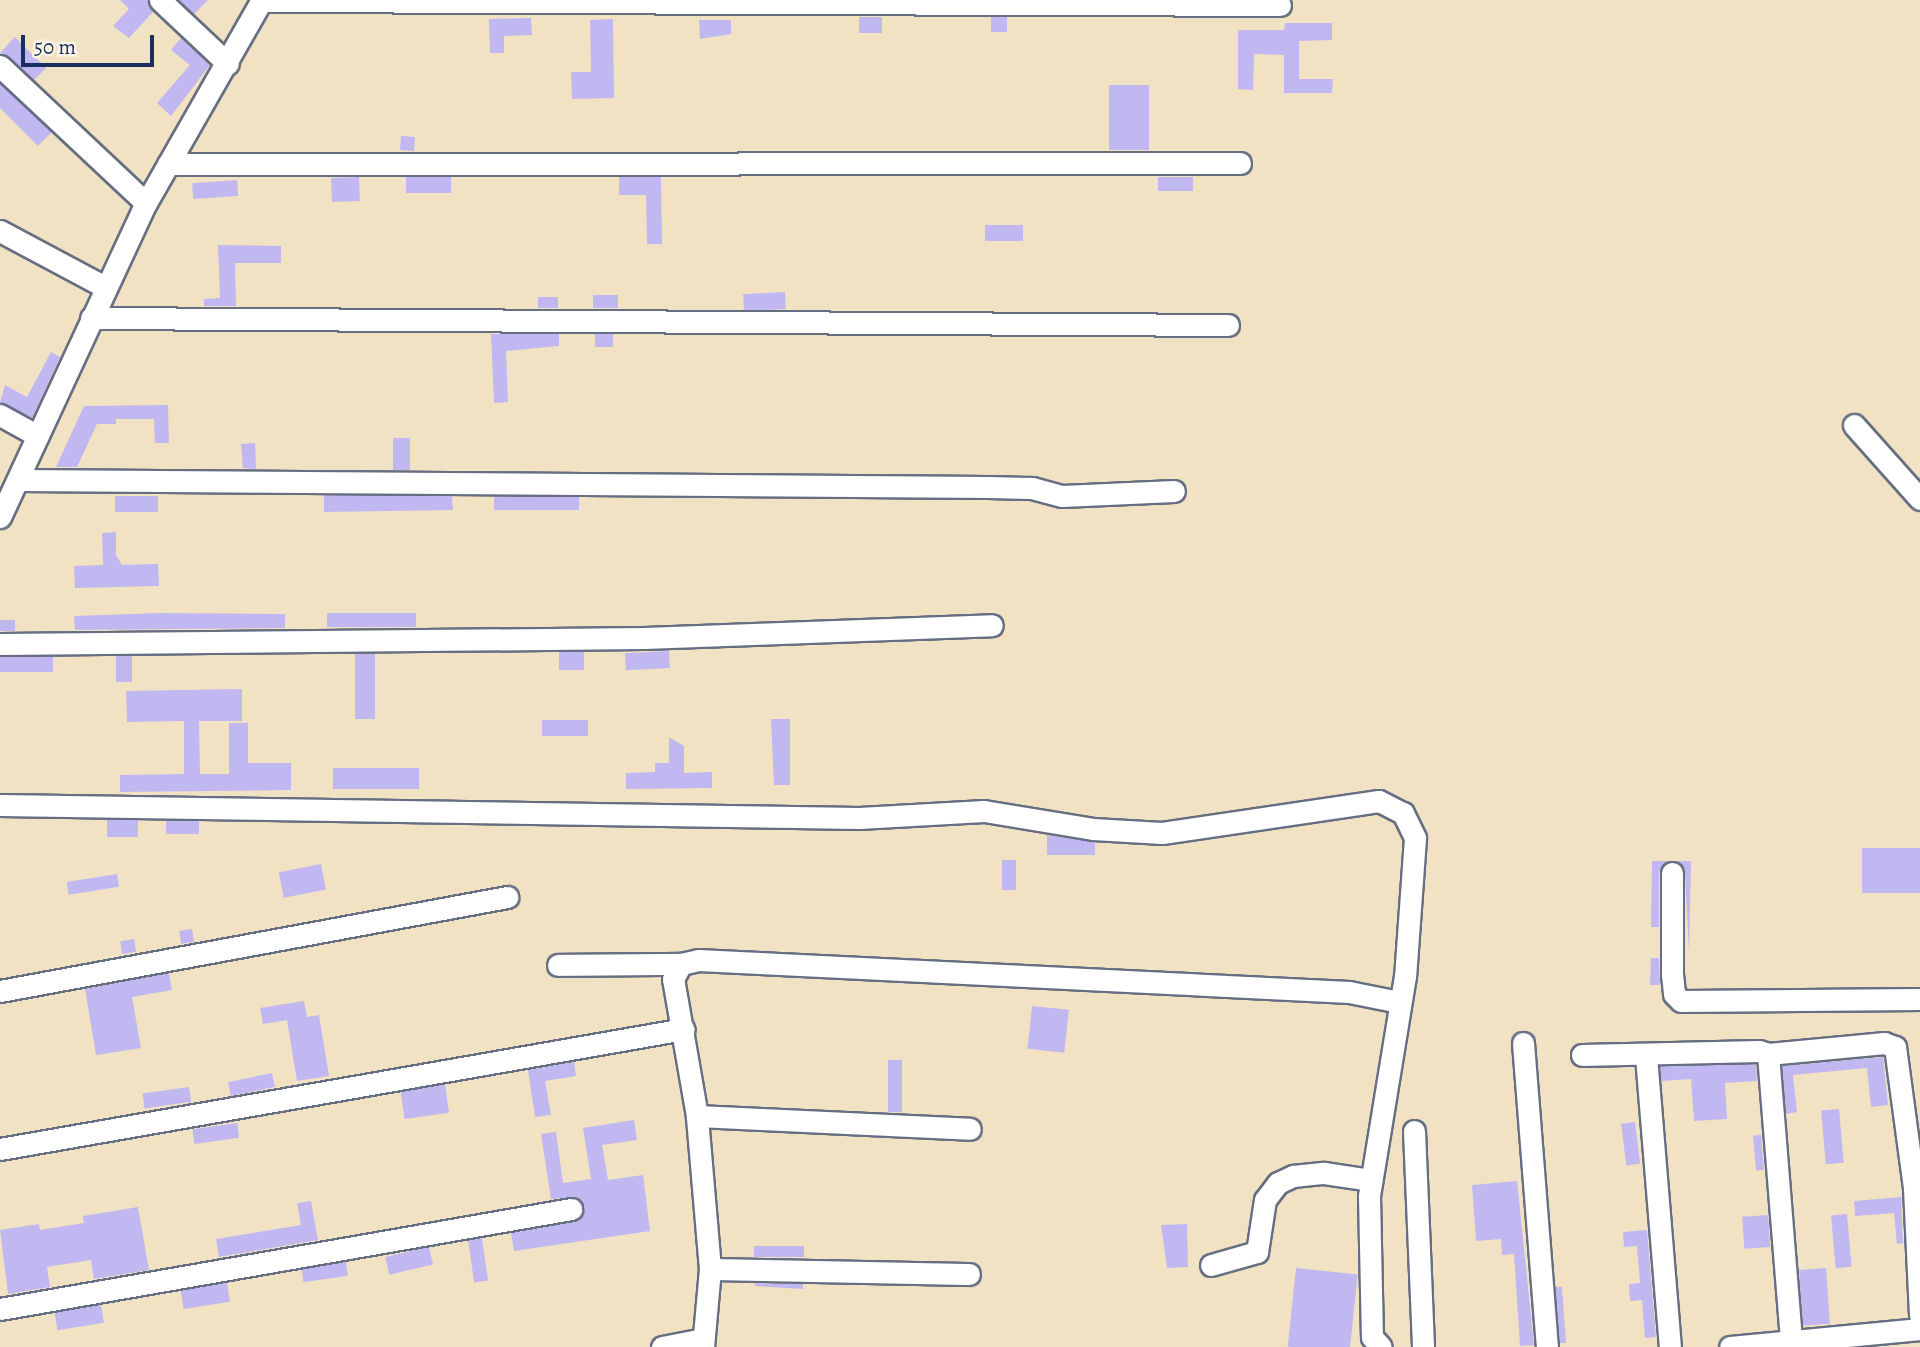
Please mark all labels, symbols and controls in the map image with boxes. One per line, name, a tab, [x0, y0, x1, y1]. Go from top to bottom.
scale bar	[24, 21, 158, 65]
text: 50 m	[34, 33, 76, 61]

